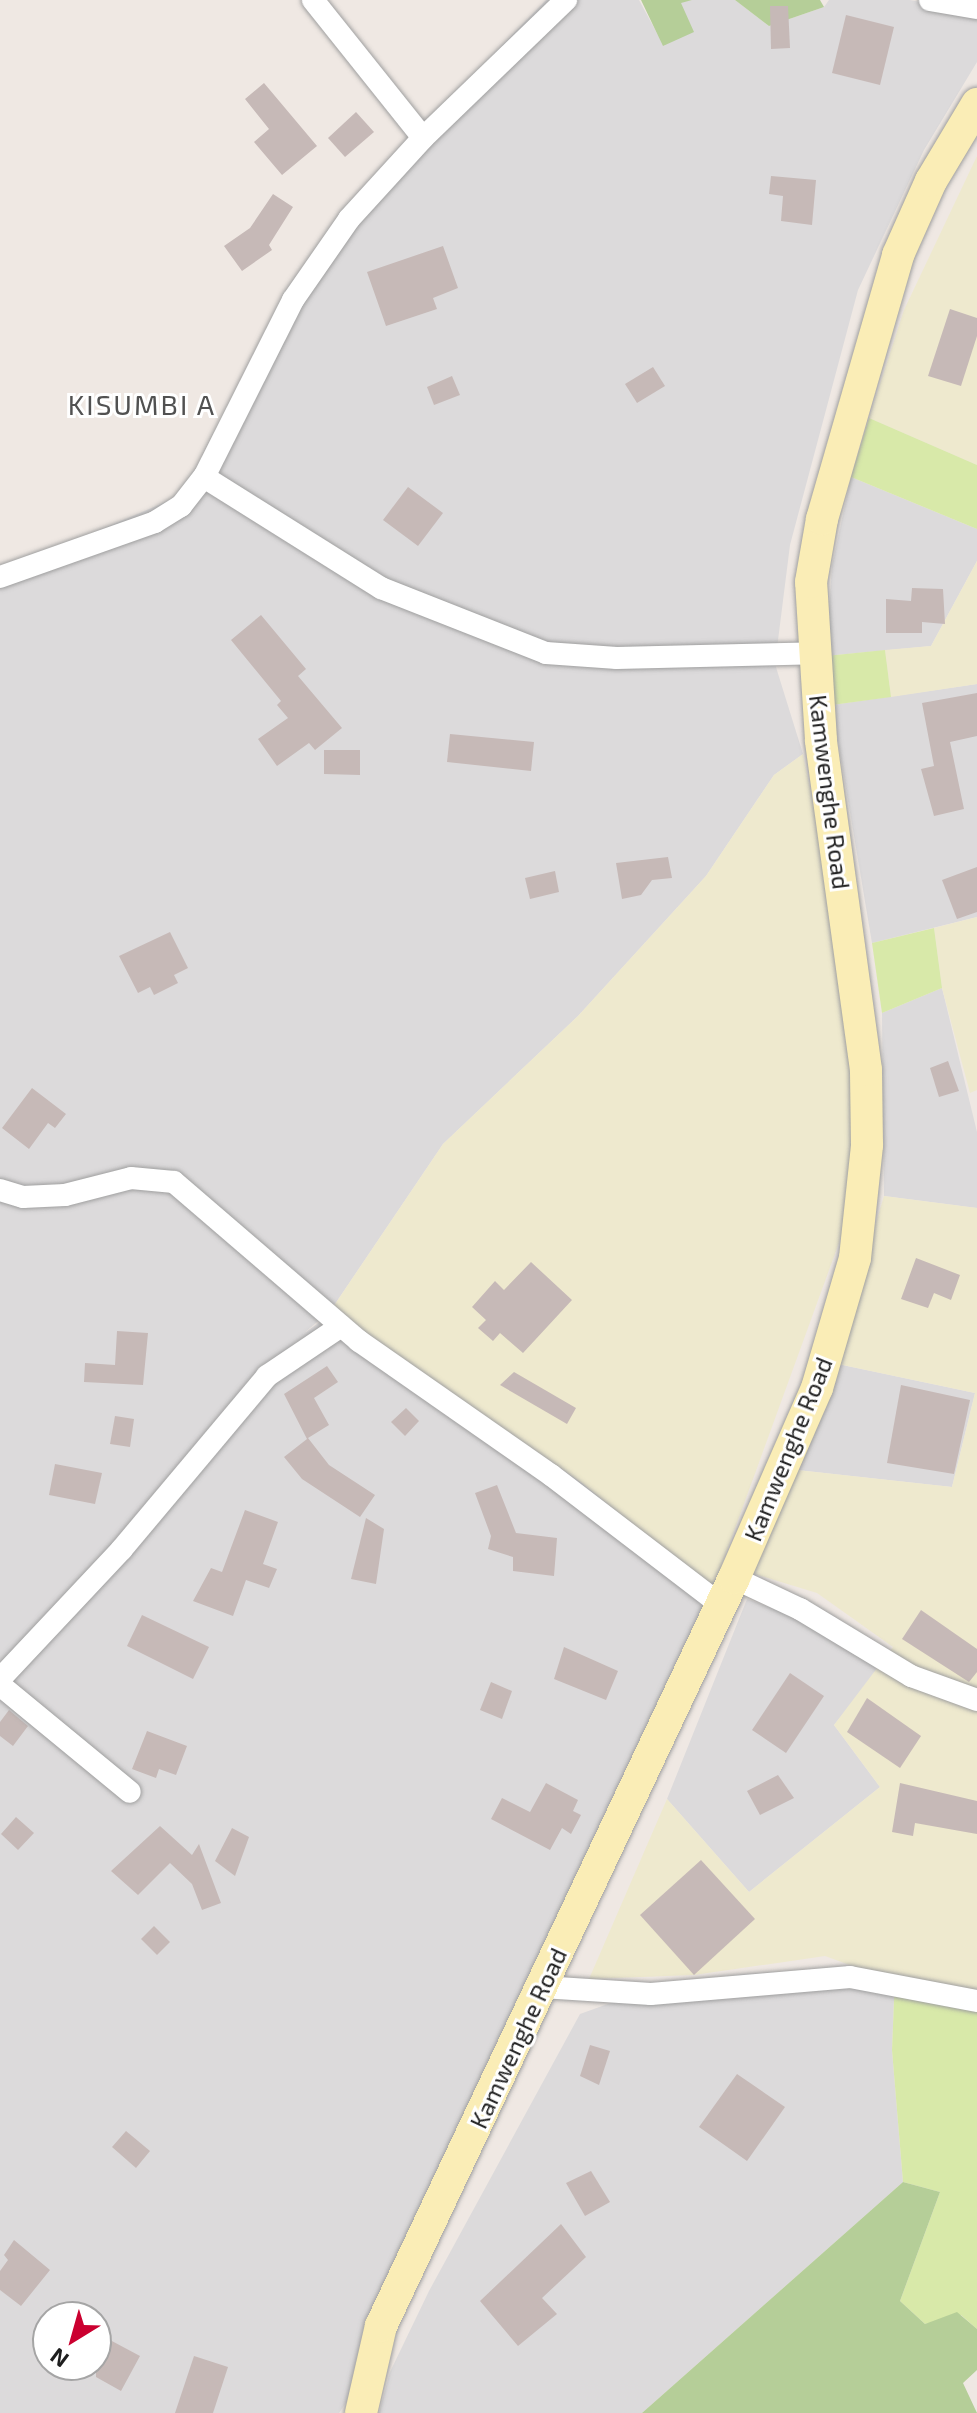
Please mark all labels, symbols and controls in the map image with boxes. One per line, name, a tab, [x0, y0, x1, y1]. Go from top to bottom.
district label: KISUMBI A	[67, 387, 217, 421]
street label: Kamwenghe Road	[804, 693, 856, 891]
street label: Kamwenghe Road	[738, 1353, 838, 1545]
street label: Kamwenghe Road	[464, 1943, 572, 2133]
north arrow	[32, 2301, 112, 2381]
text: N	[45, 2343, 73, 2374]

